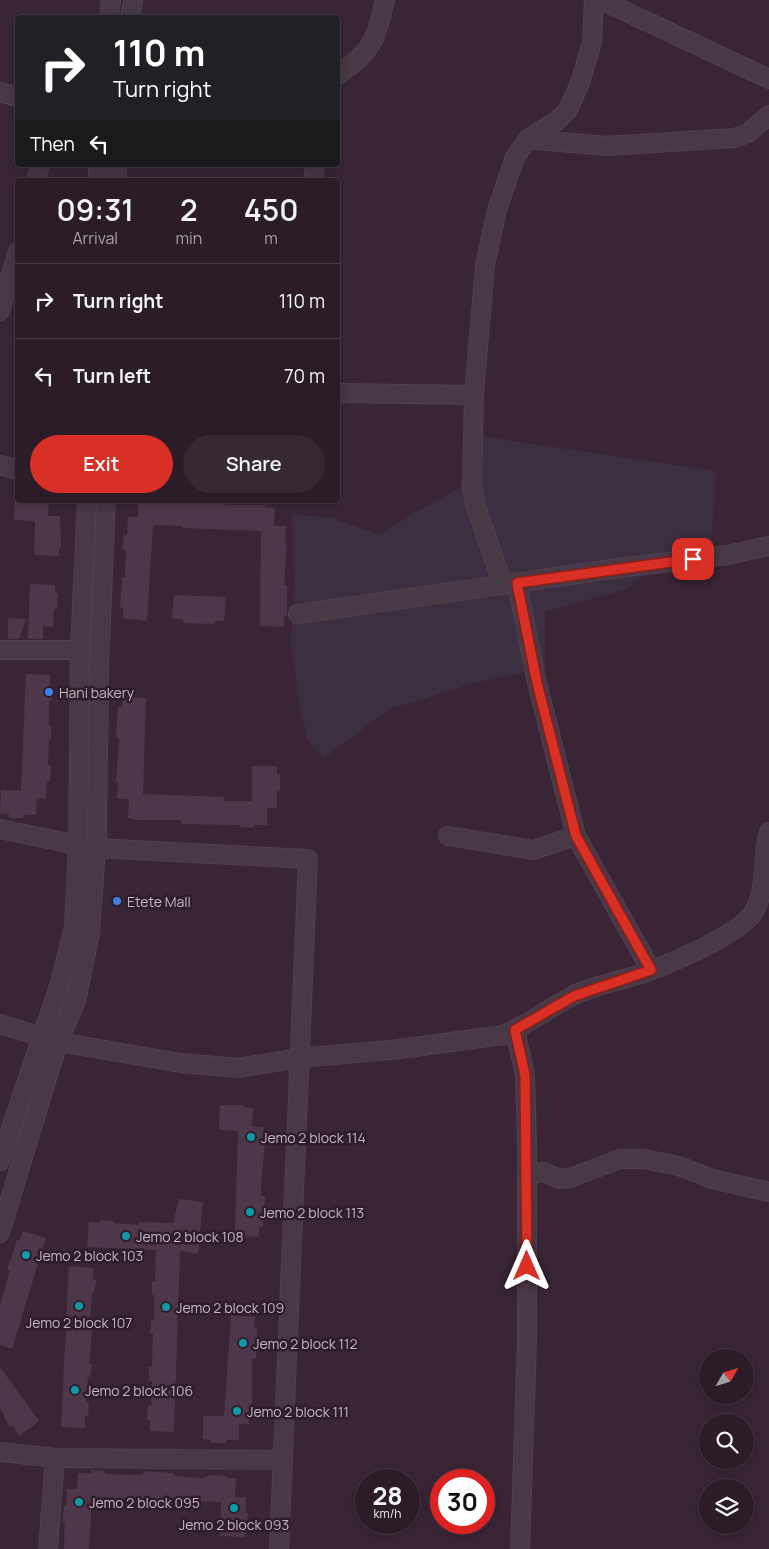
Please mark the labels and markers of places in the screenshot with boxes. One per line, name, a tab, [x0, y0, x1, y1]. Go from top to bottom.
pin	[672, 538, 714, 580]
place label: Hani bakery	[59, 683, 135, 702]
marker: Hani bakery	[43, 686, 55, 698]
place label: Etete Mall	[127, 892, 191, 911]
marker: Etete Mall	[111, 895, 123, 907]
place label: Jemo 2 block 114	[261, 1128, 366, 1147]
marker: Jemo 2 block 114	[245, 1131, 257, 1143]
place label: Jemo 2 block 113	[260, 1203, 364, 1222]
marker: Jemo 2 block 113	[244, 1206, 256, 1218]
place label: Jemo 2 block 108	[136, 1227, 244, 1246]
marker: Jemo 2 block 108	[120, 1230, 132, 1242]
place label: Jemo 2 block 103	[36, 1246, 143, 1265]
marker: Jemo 2 block 103	[20, 1249, 32, 1261]
place label: Jemo 2 block 109	[176, 1298, 284, 1317]
marker: Jemo 2 block 107	[73, 1300, 85, 1312]
marker: Jemo 2 block 109	[160, 1301, 172, 1313]
place label: Jemo 2 block 107	[26, 1313, 132, 1332]
place label: Jemo 2 block 112	[253, 1334, 357, 1353]
marker: Jemo 2 block 112	[237, 1337, 249, 1349]
place label: Jemo 2 block 106	[85, 1381, 193, 1400]
marker: Jemo 2 block 106	[69, 1384, 81, 1396]
place label: Jemo 2 block 111	[247, 1402, 349, 1421]
marker: Jemo 2 block 111	[231, 1405, 243, 1417]
place label: Jemo 2 block 095	[89, 1493, 200, 1512]
marker: Jemo 2 block 095	[73, 1496, 85, 1508]
marker: Jemo 2 block 093	[228, 1502, 240, 1514]
place label: Jemo 2 block 093	[179, 1515, 289, 1534]

